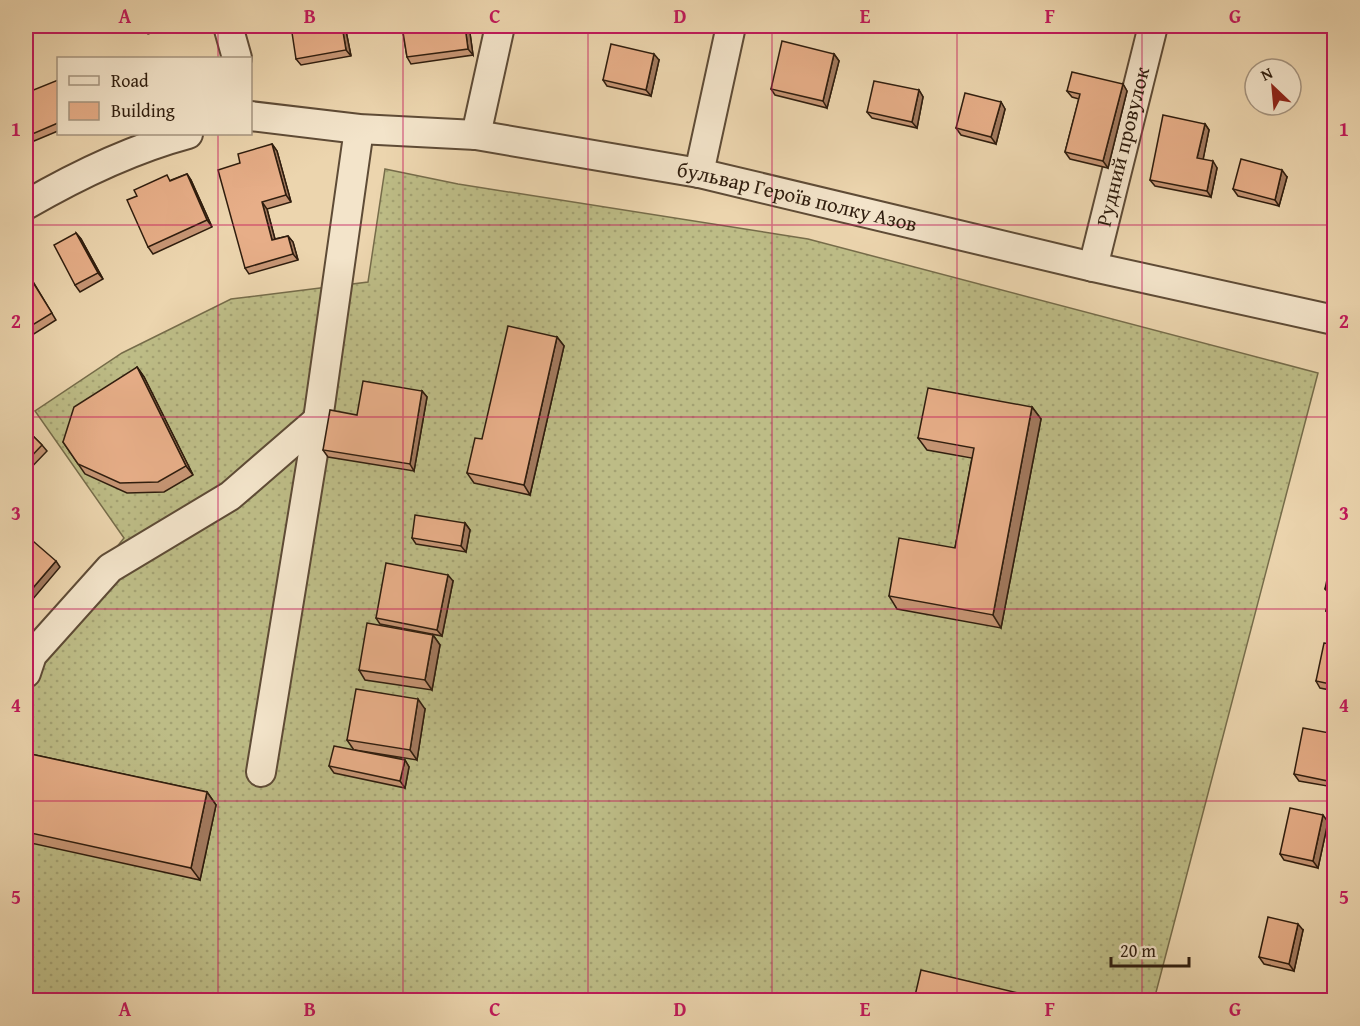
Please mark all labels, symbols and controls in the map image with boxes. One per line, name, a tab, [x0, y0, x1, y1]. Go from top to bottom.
text: A	[119, 1, 132, 30]
text: B	[304, 1, 316, 30]
text: C	[489, 1, 501, 30]
text: D	[673, 1, 687, 30]
text: E	[860, 1, 871, 30]
text: F	[1045, 1, 1055, 30]
text: G	[1229, 1, 1241, 30]
legend	[57, 57, 252, 135]
north arrow	[1243, 57, 1303, 117]
text: N	[1256, 60, 1277, 87]
street label: Рудний провулок	[1088, 64, 1157, 230]
text: Road	[111, 67, 149, 94]
text: Building	[111, 97, 175, 124]
text: 1	[11, 114, 21, 143]
text: 1	[1339, 114, 1349, 143]
street label: бульвар Героїв полку Азов	[675, 154, 920, 240]
text: 2	[11, 306, 21, 335]
text: 2	[1339, 306, 1349, 335]
text: 3	[11, 498, 21, 527]
text: 3	[1339, 498, 1349, 527]
text: 4	[11, 690, 21, 719]
text: 4	[1339, 690, 1349, 719]
text: 5	[11, 882, 21, 911]
text: 5	[1339, 882, 1349, 911]
scale bar	[1111, 930, 1189, 968]
text: 20 m	[1120, 937, 1156, 964]
text: A	[119, 994, 132, 1023]
text: B	[304, 994, 316, 1023]
text: C	[489, 994, 501, 1023]
text: D	[673, 994, 687, 1023]
text: E	[860, 994, 871, 1023]
text: F	[1045, 994, 1055, 1023]
text: G	[1229, 994, 1241, 1023]

